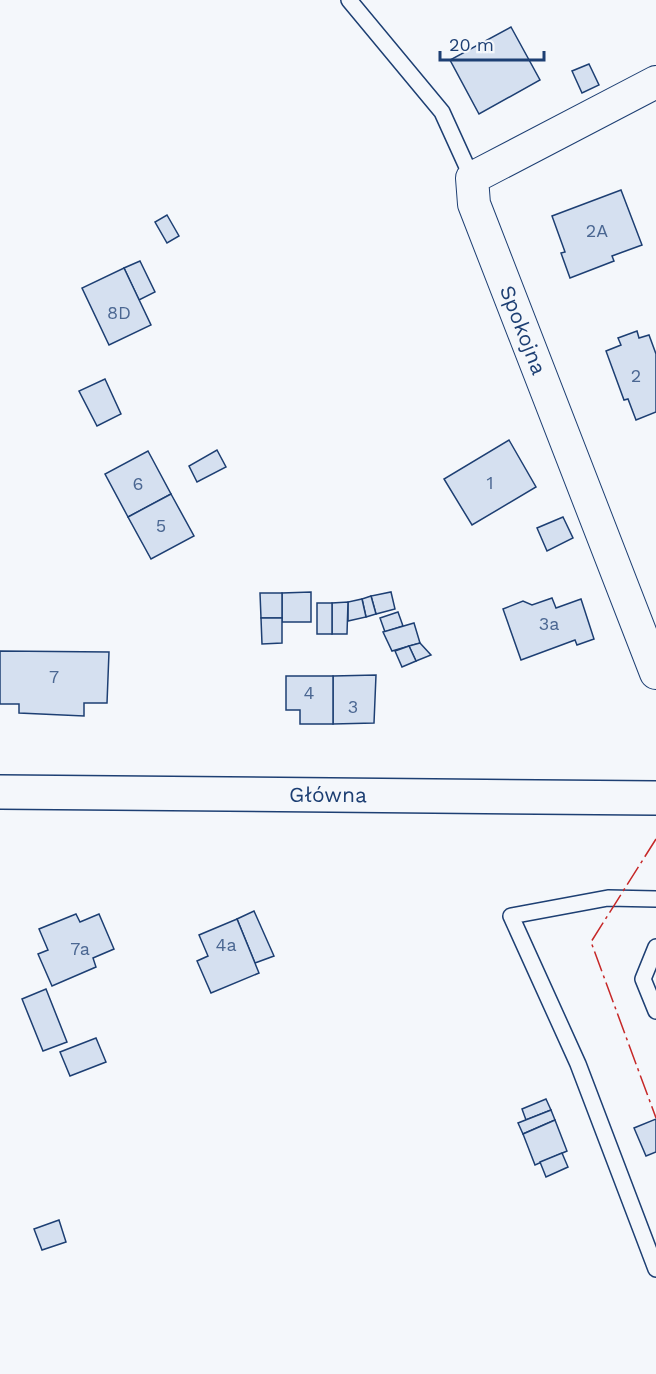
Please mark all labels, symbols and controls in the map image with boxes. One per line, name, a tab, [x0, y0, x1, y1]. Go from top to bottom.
scale bar	[440, 24, 544, 62]
text: 20 m	[449, 34, 494, 55]
house number: 2A	[586, 220, 608, 241]
street label: Spokojna	[495, 282, 552, 378]
house number: 8D	[107, 302, 131, 323]
house number: 2	[631, 365, 641, 386]
house number: 1	[486, 472, 494, 493]
house number: 6	[133, 473, 143, 494]
house number: 5	[156, 515, 166, 536]
house number: 3a	[539, 613, 559, 634]
house number: 7	[49, 666, 59, 687]
house number: 4	[304, 682, 315, 703]
house number: 3	[348, 696, 358, 717]
street label: Główna	[289, 782, 367, 807]
house number: 4a	[215, 934, 237, 955]
house number: 7a	[70, 938, 90, 959]

